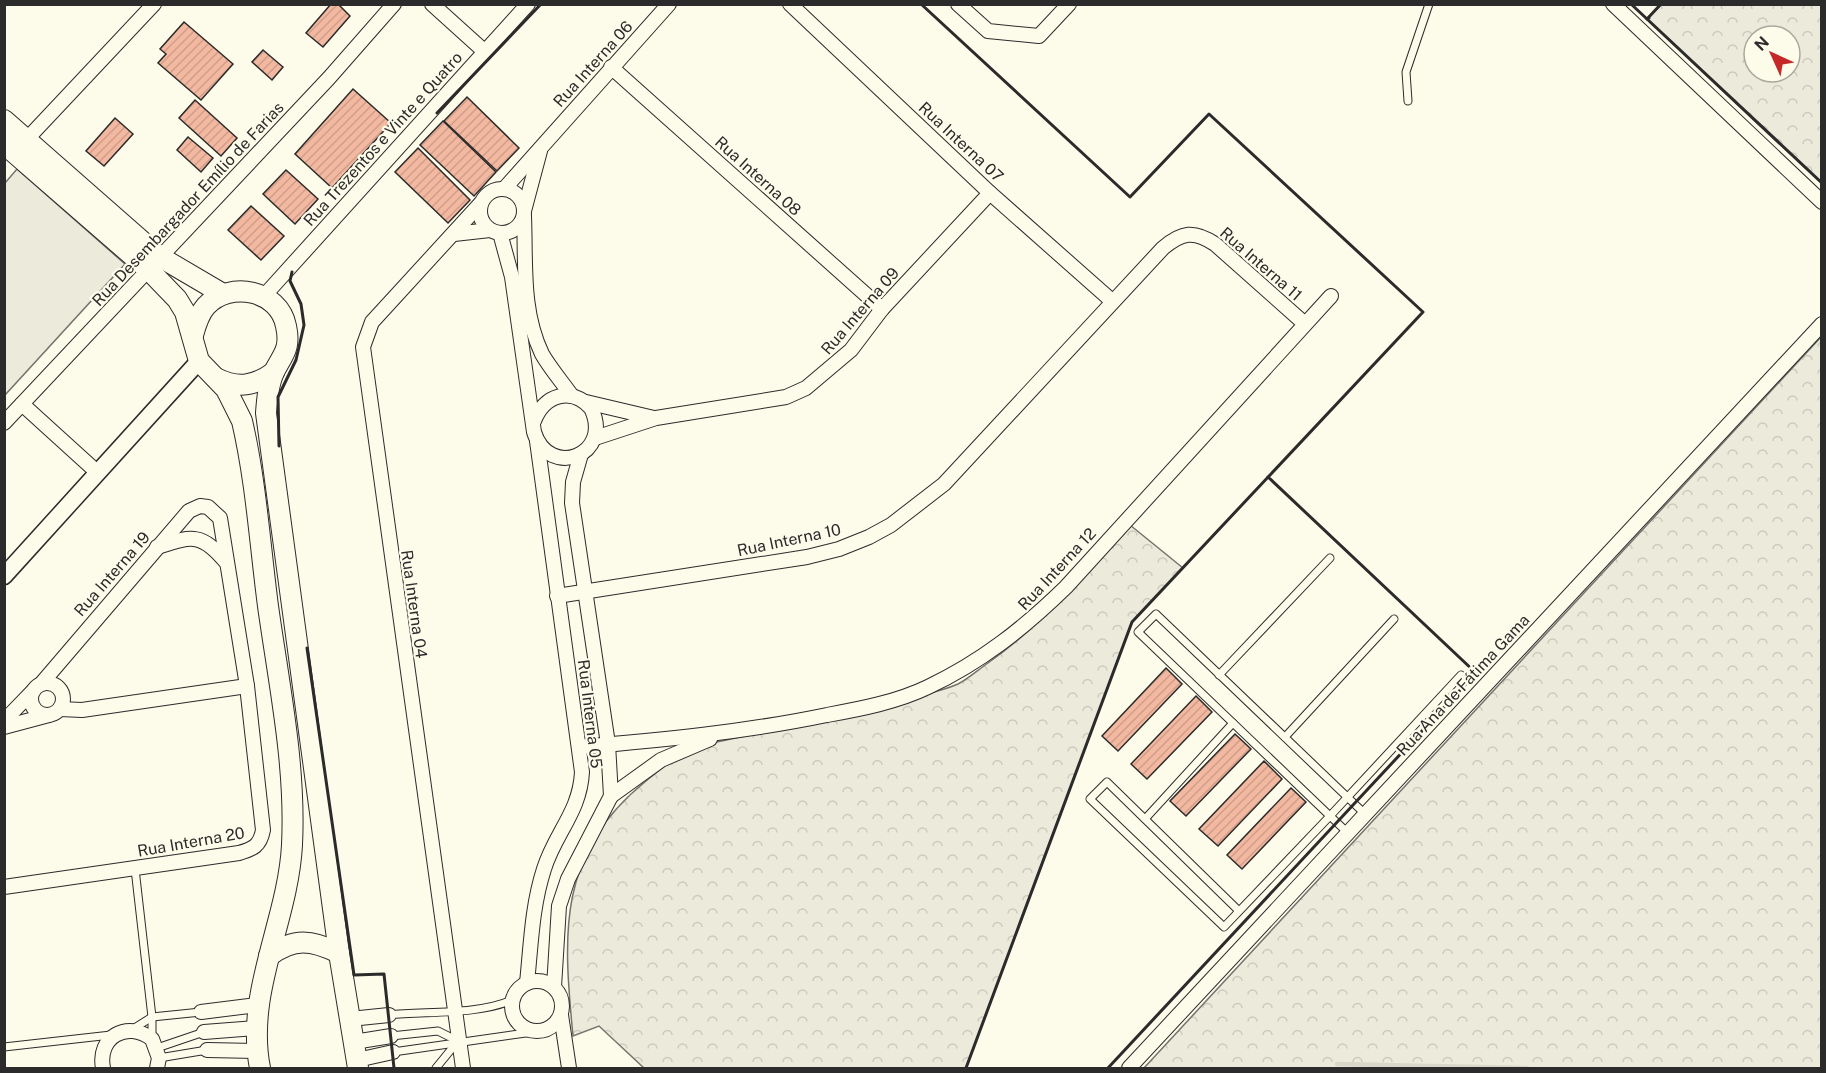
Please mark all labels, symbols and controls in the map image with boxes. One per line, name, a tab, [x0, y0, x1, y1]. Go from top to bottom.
street label: Rua Interna 06	[549, 17, 637, 111]
north arrow	[1742, 24, 1802, 84]
text: N	[1751, 33, 1773, 55]
street label: Rua Trezentos e Vinte e Quatro	[300, 48, 466, 230]
street label: Rua Desembargador Emílio de Farias	[88, 98, 288, 310]
street label: Rua Interna 07	[915, 98, 1007, 186]
street label: Rua Interna 08	[711, 132, 805, 220]
street label: Rua Interna 11	[1216, 223, 1306, 305]
street label: Rua Interna 09	[817, 264, 903, 358]
street label: Rua Interna 10	[735, 520, 843, 560]
street label: Rua Interna 12	[1014, 524, 1100, 614]
street label: Rua Interna 19	[70, 528, 154, 620]
street label: Rua Interna 04	[397, 549, 431, 659]
street label: Rua Ana de Fátima Gama	[1393, 610, 1533, 760]
street label: Rua Interna 05	[574, 659, 606, 769]
street label: Rua Interna 20	[136, 823, 246, 861]

